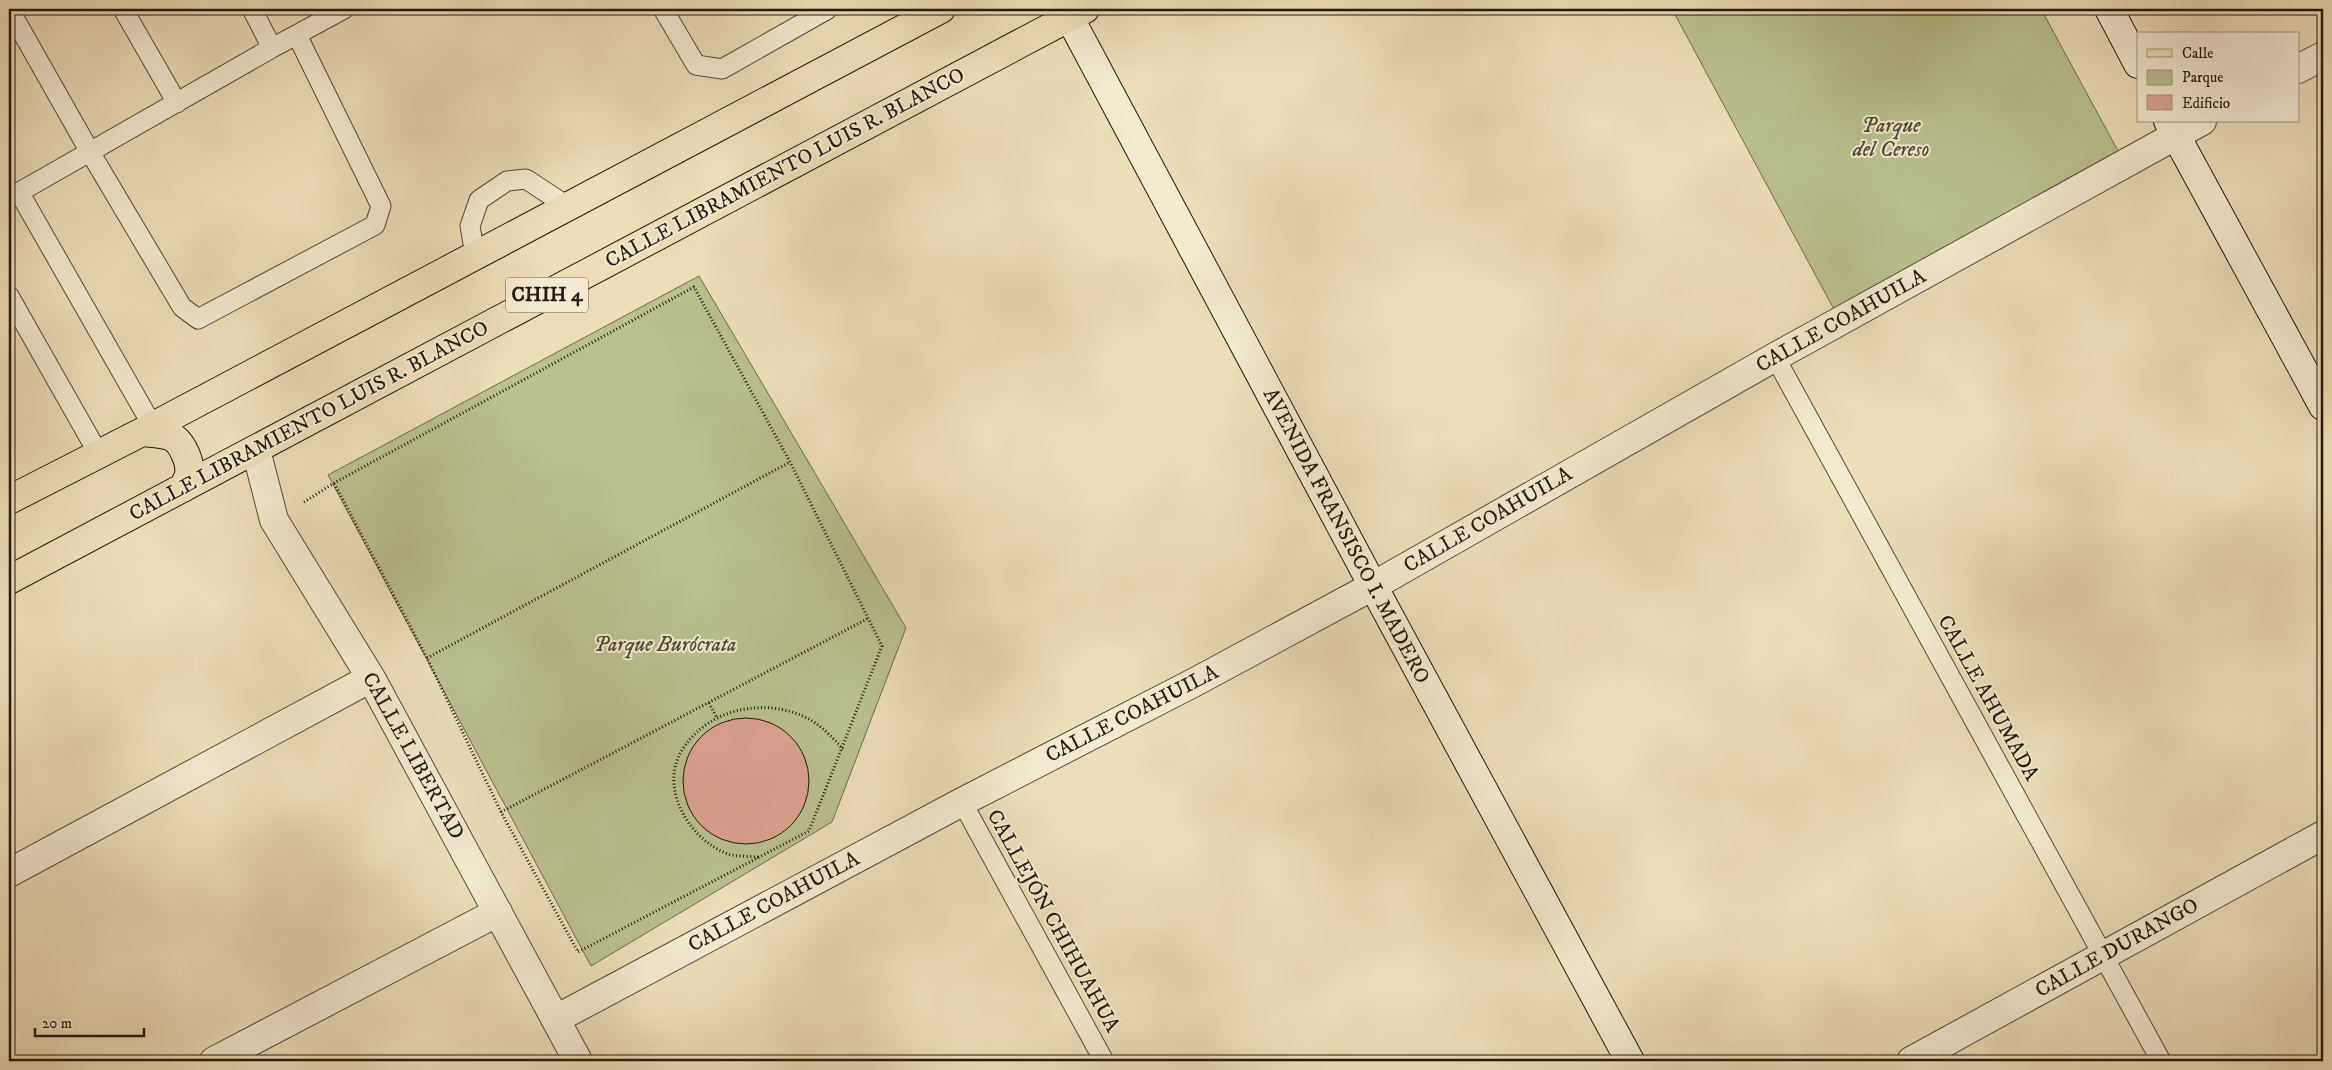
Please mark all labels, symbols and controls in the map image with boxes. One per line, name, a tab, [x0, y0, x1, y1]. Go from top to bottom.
legend	[2137, 32, 2300, 122]
text: Calle	[2182, 44, 2214, 63]
street label: CALLE LIBRAMIENTO LUIS R. BLANCO	[601, 62, 969, 274]
text: Parque	[2182, 68, 2223, 87]
text: Edificio	[2182, 94, 2230, 113]
park label: Parque del Cereso	[1852, 113, 1929, 163]
street label: CALLE COAHUILA	[1751, 263, 1931, 379]
road number: CHIH 4	[506, 278, 588, 312]
street label: CALLE LIBRAMIENTO LUIS R. BLANCO	[125, 315, 493, 527]
street label: AVENIDA FRANSISCO I. MADERO	[1257, 384, 1435, 688]
street label: CALLE COAHUILA	[1399, 461, 1577, 579]
street label: CALLE AHUMADA	[1932, 611, 2045, 786]
park label: Parque Burócrata	[594, 632, 736, 659]
street label: CALLE COAHUILA	[1041, 659, 1223, 769]
street label: CALLE LIBERTAD	[356, 668, 470, 844]
street label: CALLEJÓN CHIHUAHUA	[981, 804, 1127, 1037]
street label: CALLE COAHUILA	[684, 846, 865, 958]
street label: CALLE DURANGO	[2031, 892, 2203, 1004]
scale bar	[35, 1005, 144, 1037]
text: 20 m	[42, 1014, 72, 1033]

